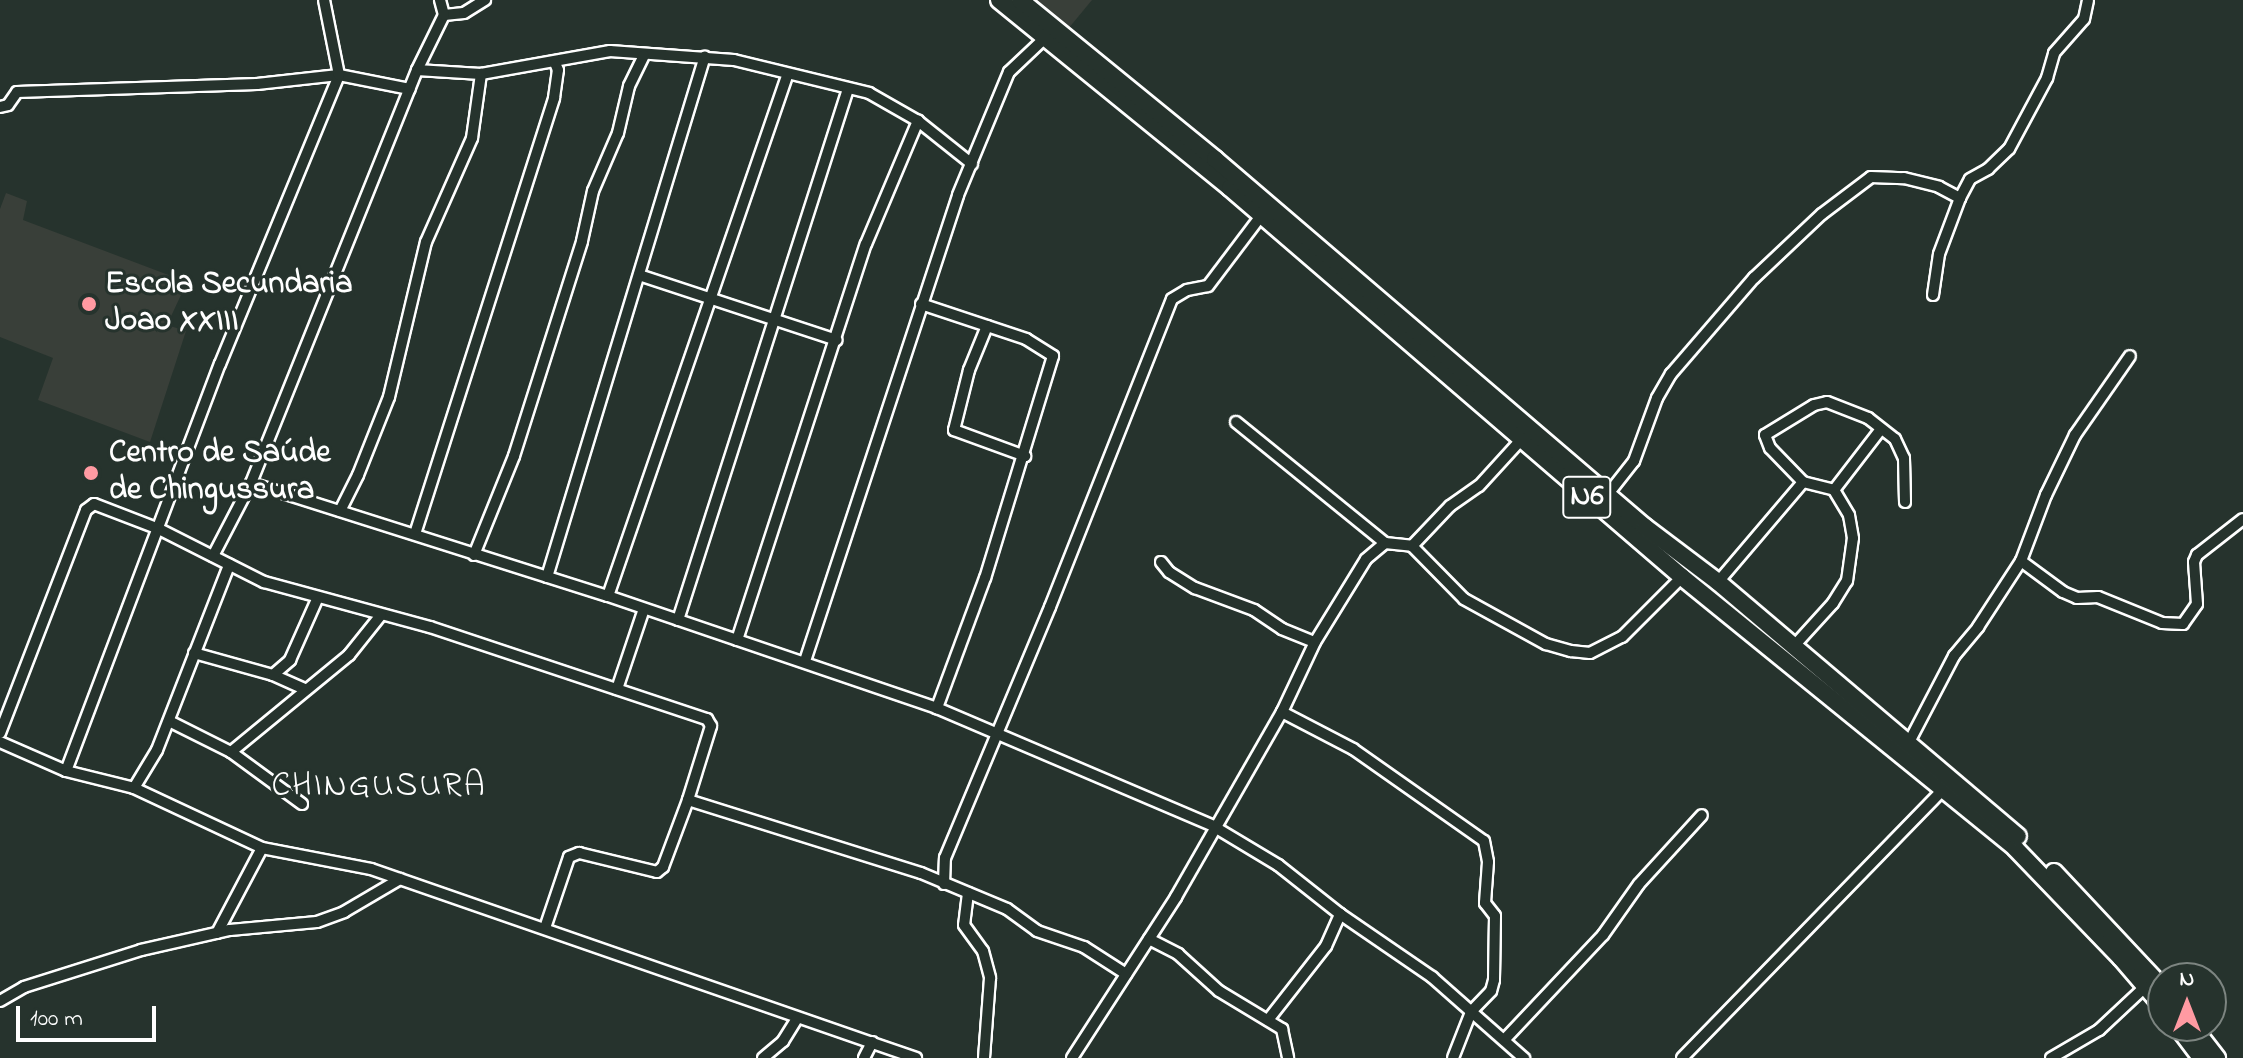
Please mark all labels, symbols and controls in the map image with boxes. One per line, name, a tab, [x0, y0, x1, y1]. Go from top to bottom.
place label: Escola Secundaria Joao XXIII	[105, 267, 353, 342]
marker: Escola Secundaria Joao XXIII	[80, 295, 98, 313]
place label: Centro de Saúde de Chingussura	[109, 436, 331, 511]
marker: Centro de Saúde de Chingussura	[80, 462, 102, 484]
road number: N6	[1561, 471, 1613, 523]
district label: CHINGUSURA	[271, 768, 487, 808]
north arrow	[2147, 962, 2227, 1042]
text: N	[2180, 964, 2194, 996]
scale bar	[20, 990, 160, 1040]
text: 100 m	[30, 1002, 83, 1037]

